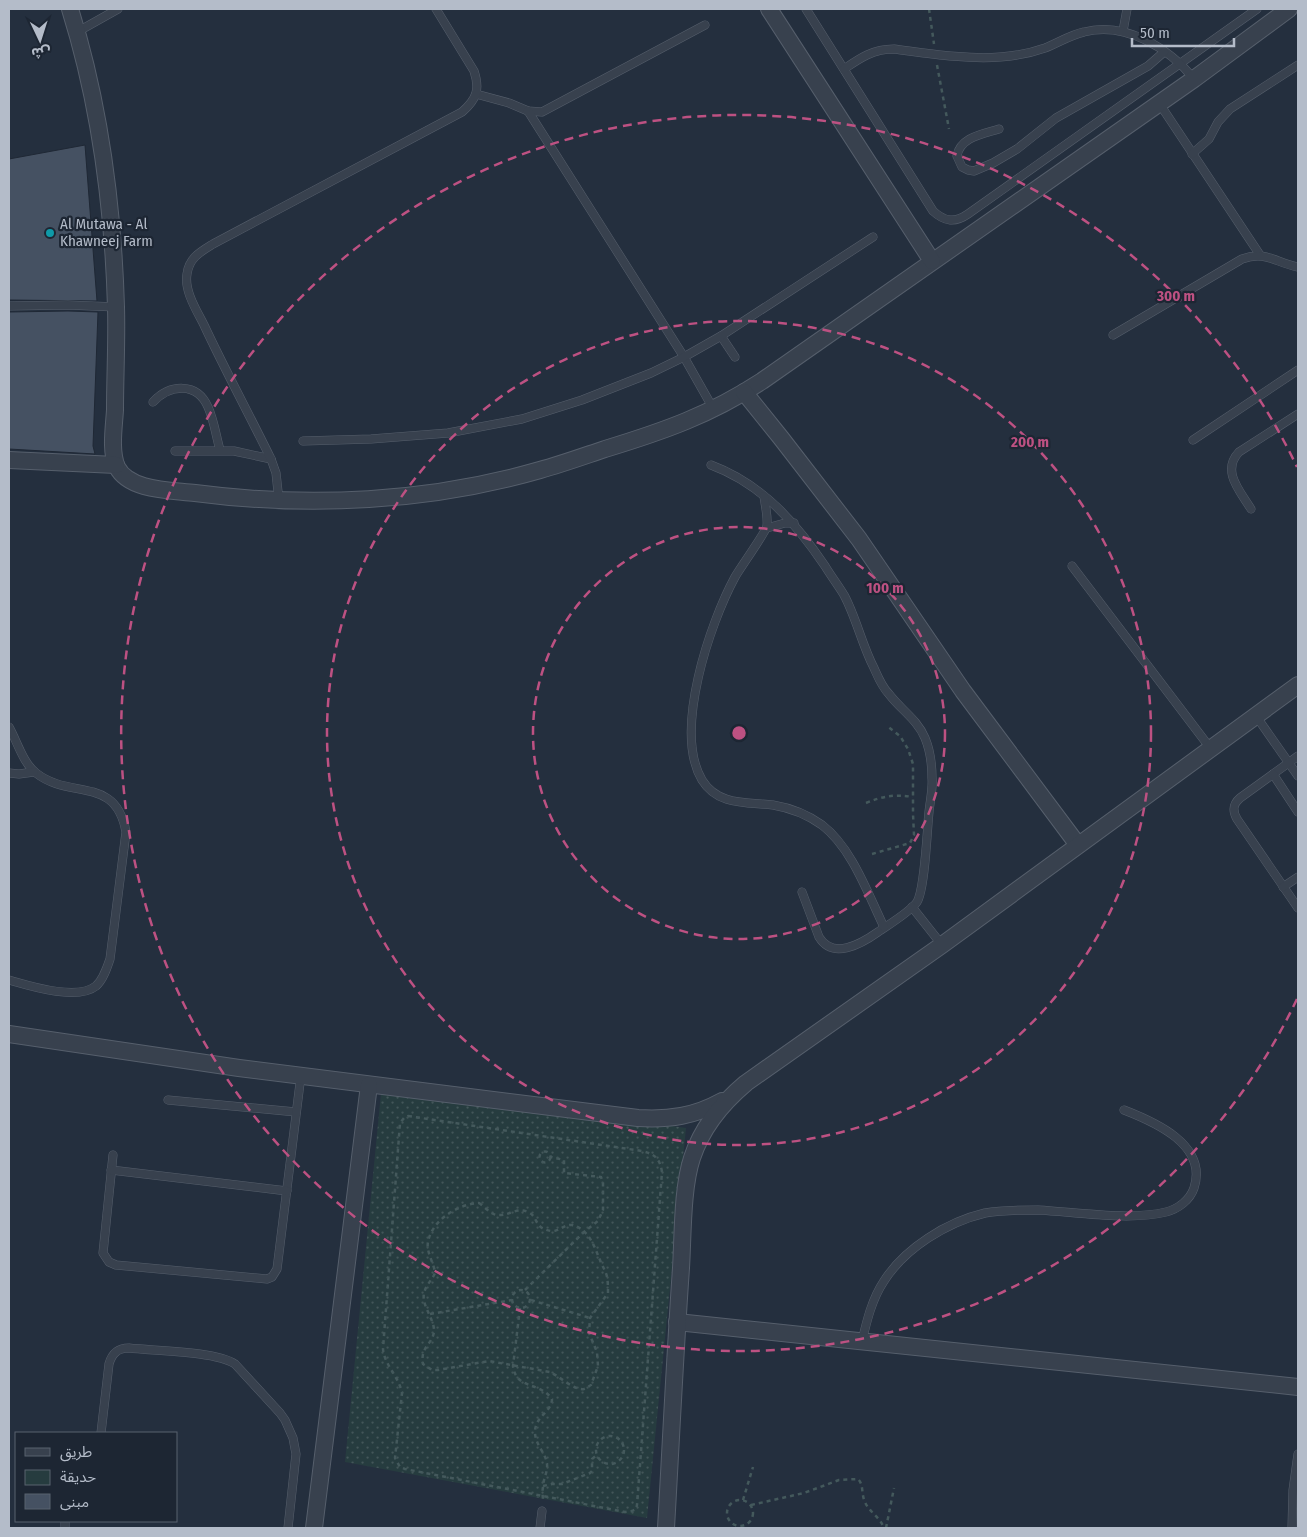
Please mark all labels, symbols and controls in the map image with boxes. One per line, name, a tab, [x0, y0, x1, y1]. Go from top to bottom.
north arrow	[15, 15, 65, 65]
scale bar	[1132, 15, 1234, 47]
text: 50 m	[1140, 24, 1170, 42]
text: ش	[31, 43, 51, 62]
place label: Al Mutawa - Al Khawneej Farm	[60, 215, 153, 250]
marker: Al Mutawa - Al Khawneej Farm	[44, 227, 56, 239]
text: 300 m	[1156, 287, 1195, 305]
text: 200 m	[1010, 433, 1049, 451]
text: 100 m	[866, 579, 904, 597]
centre of rings	[730, 724, 748, 742]
legend	[15, 1432, 178, 1522]
text: طريق	[60, 1443, 92, 1462]
text: حديقة	[60, 1468, 96, 1486]
text: مبنى	[60, 1493, 89, 1511]

